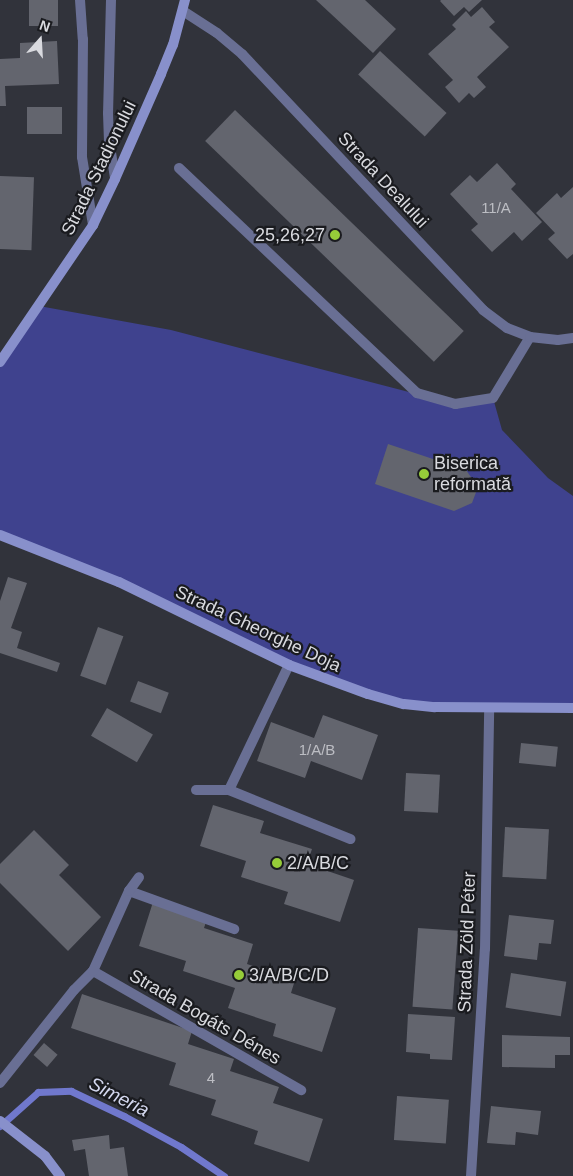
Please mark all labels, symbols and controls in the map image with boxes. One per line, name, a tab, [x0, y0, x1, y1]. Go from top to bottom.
north arrow	[15, 15, 65, 65]
text: N	[37, 17, 52, 35]
street label: Strada Stadionului	[57, 97, 141, 239]
street label: Strada Dealului	[333, 128, 433, 232]
house number: 11/A	[481, 199, 511, 217]
place label: 25,26,27	[255, 224, 325, 246]
marker: 25,26,27	[329, 229, 341, 241]
place label: Biserica reformată	[434, 453, 511, 496]
marker: Biserica reformată	[418, 468, 430, 480]
street label: Strada Gheorghe Doja	[172, 581, 344, 677]
house number: 1/A/B	[299, 741, 335, 759]
place label: 2/A/B/C	[287, 852, 349, 874]
marker: 2/A/B/C	[271, 857, 283, 869]
street label: Strada Zöld Péter	[454, 871, 480, 1013]
place label: 3/A/B/C/D	[249, 964, 329, 986]
street label: Strada Bogáts Dénes	[126, 965, 284, 1069]
marker: 3/A/B/C/D	[233, 969, 245, 981]
house number: 4	[207, 1069, 215, 1087]
water label: Simeria	[85, 1072, 153, 1122]

